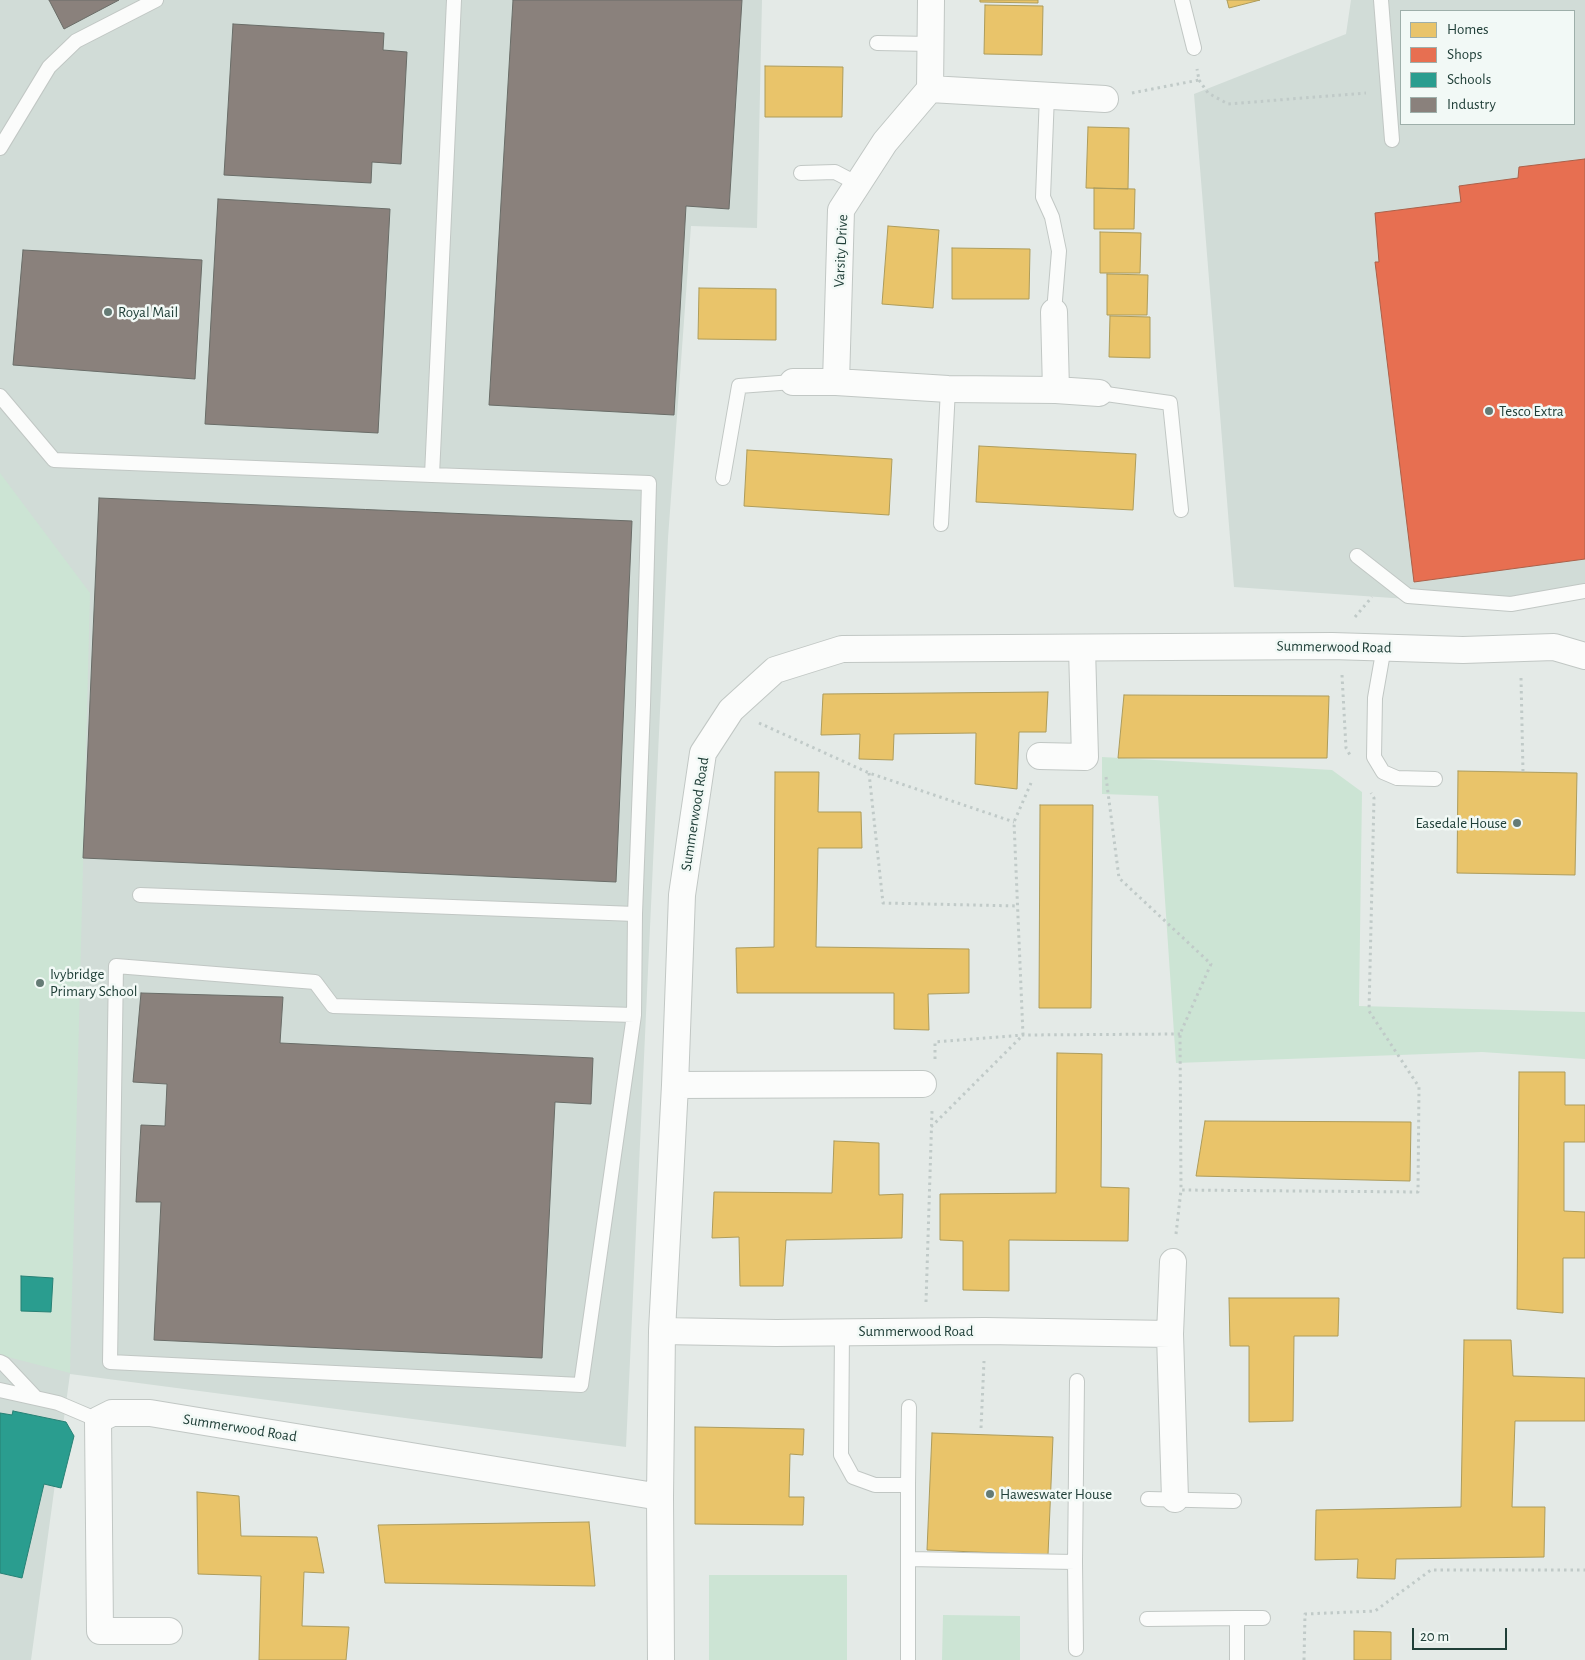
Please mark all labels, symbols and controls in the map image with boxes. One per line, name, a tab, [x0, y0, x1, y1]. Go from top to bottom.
legend	[1400, 10, 1575, 125]
text: Homes	[1447, 22, 1489, 37]
text: Shops	[1447, 47, 1482, 62]
text: Schools	[1447, 72, 1491, 87]
text: Industry	[1447, 97, 1496, 112]
street label: Varsity Drive	[830, 214, 852, 288]
place label: Royal Mail	[118, 303, 178, 321]
marker: Royal Mail	[102, 306, 114, 318]
place label: Tesco Extra	[1499, 402, 1564, 420]
marker: Tesco Extra	[1483, 405, 1495, 417]
street label: Summerwood Road	[1276, 637, 1392, 657]
street label: Summerwood Road	[677, 756, 713, 872]
place label: Easedale House	[1415, 814, 1507, 832]
marker: Easedale House	[1511, 817, 1523, 829]
place label: Ivybridge Primary School	[50, 965, 138, 1000]
marker: Ivybridge Primary School	[34, 977, 46, 989]
street label: Summerwood Road	[858, 1322, 974, 1340]
street label: Summerwood Road	[182, 1410, 298, 1446]
place label: Haweswater House	[1000, 1485, 1112, 1503]
marker: Haweswater House	[984, 1488, 996, 1500]
scale bar	[1415, 1618, 1510, 1650]
text: 20 m	[1420, 1629, 1449, 1644]

